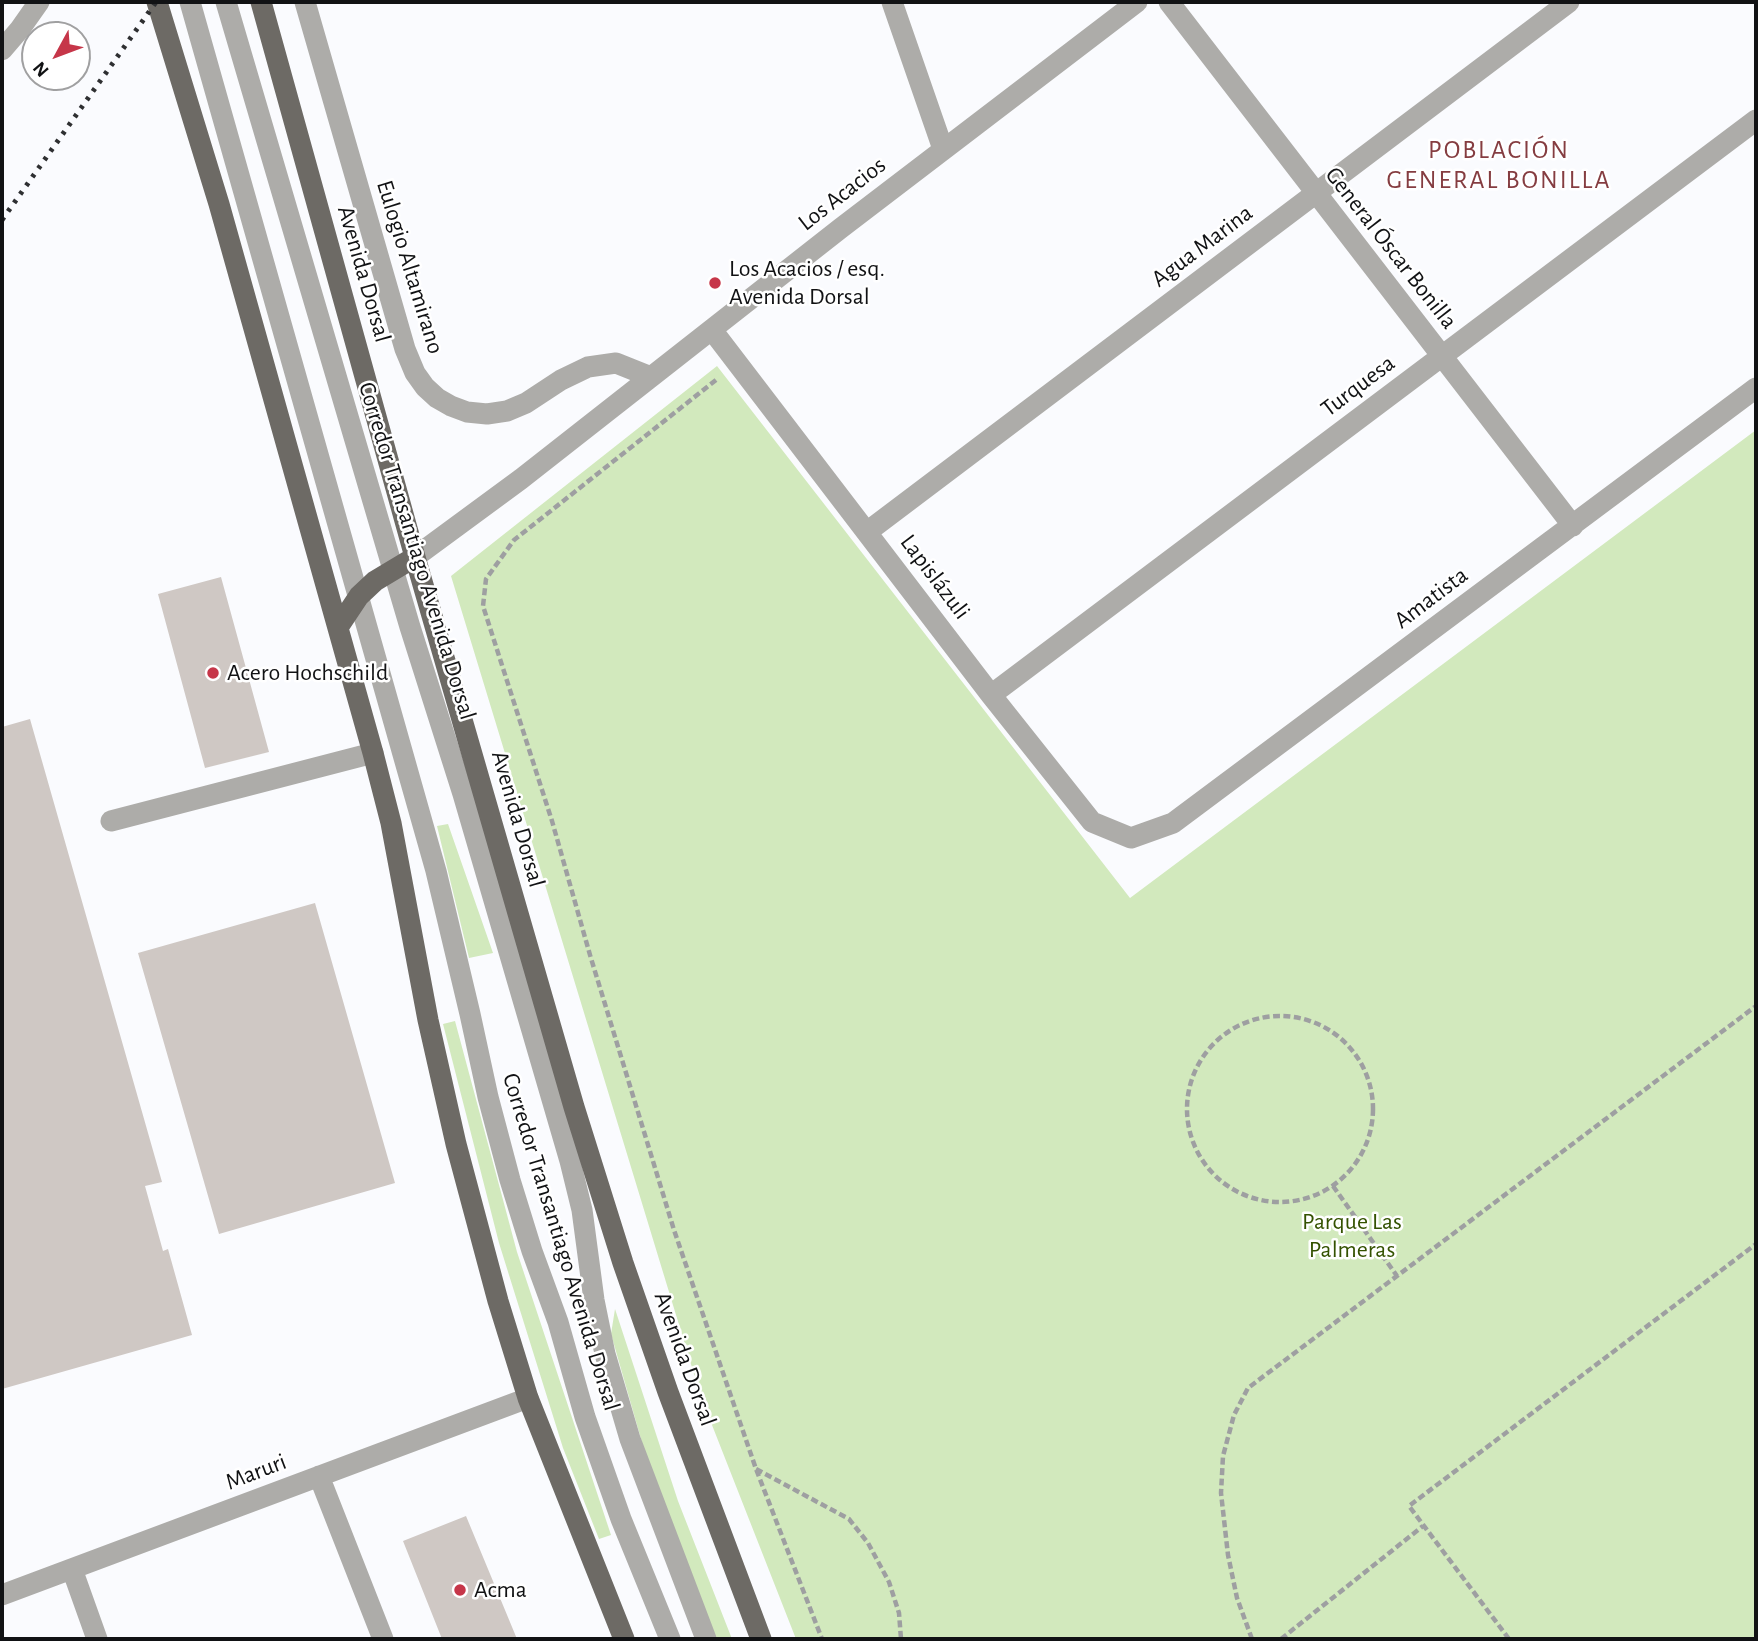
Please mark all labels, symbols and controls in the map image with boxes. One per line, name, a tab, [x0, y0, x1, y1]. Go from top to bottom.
north arrow	[21, 21, 91, 91]
text: N	[30, 58, 53, 80]
district label: POBLACIÓN GENERAL BONILLA	[1388, 134, 1610, 196]
street label: Los Acacios	[792, 151, 892, 237]
street label: General Óscar Bonilla	[1319, 161, 1463, 335]
street label: Eulogio Altamirano	[370, 177, 450, 357]
street label: Agua Marina	[1146, 199, 1258, 293]
street label: Avenida Dorsal	[331, 202, 397, 346]
place label: Los Acacios / esq. Avenida Dorsal	[729, 255, 885, 311]
marker: Los Acacios / esq. Avenida Dorsal	[707, 275, 723, 291]
street label: Turquesa	[1315, 349, 1401, 423]
street label: Corredor Transantiago Avenida Dorsal	[352, 379, 482, 723]
street label: Lapislázuli	[894, 529, 976, 625]
street label: Amatista	[1388, 561, 1474, 635]
place label: Acero Hochschild	[227, 659, 388, 687]
marker: Acero Hochschild	[205, 665, 221, 681]
street label: Avenida Dorsal	[485, 747, 551, 891]
street label: Corredor Transantiago Avenida Dorsal	[496, 1070, 626, 1414]
park label: Parque Las Palmeras	[1302, 1208, 1402, 1264]
street label: Avenida Dorsal	[647, 1288, 723, 1430]
street label: Maruri	[221, 1447, 291, 1497]
place label: Acma	[474, 1576, 527, 1604]
marker: Acma	[452, 1582, 468, 1598]

